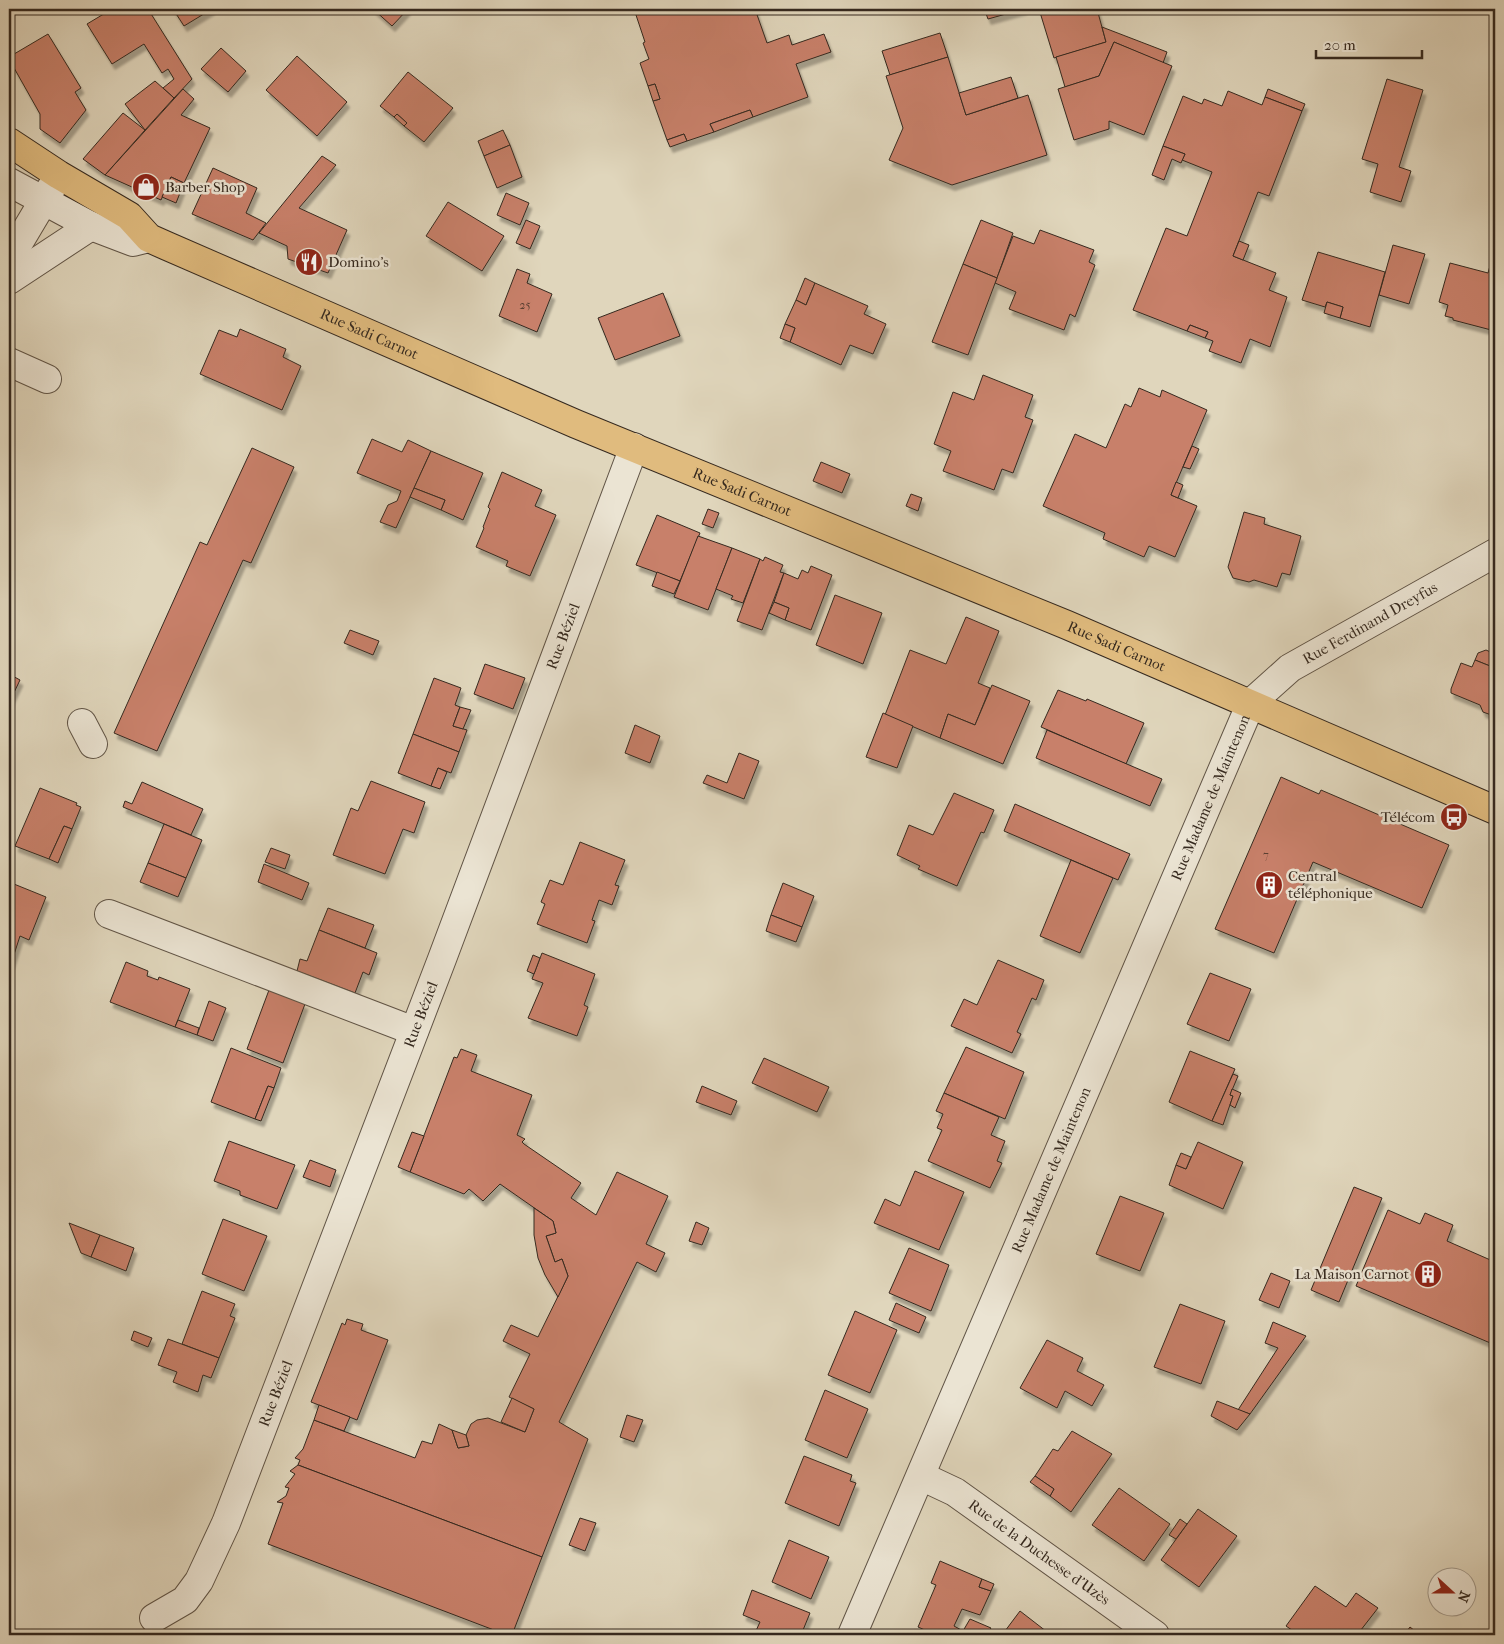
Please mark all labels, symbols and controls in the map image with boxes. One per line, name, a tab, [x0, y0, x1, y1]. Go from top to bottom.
scale bar	[1316, 28, 1423, 60]
text: 20 m	[1324, 36, 1356, 54]
shop icon: Barber Shop	[131, 172, 161, 202]
place label: Barber Shop	[165, 178, 245, 196]
restaurant icon: Domino's	[294, 247, 324, 277]
place label: Domino's	[328, 253, 389, 271]
house number: 25	[519, 298, 531, 312]
street label: Rue Sadi Carnot	[317, 305, 422, 364]
street label: Rue Sadi Carnot	[690, 464, 795, 520]
street label: Rue Ferdinand Dreyfus	[1299, 578, 1441, 668]
street label: Rue Béziel	[542, 601, 584, 672]
street label: Rue Sadi Carnot	[1065, 617, 1169, 676]
street label: Rue Madame de Maintenon	[1167, 712, 1254, 883]
bus stop icon: Télécom	[1439, 802, 1469, 832]
place label: Télécom	[1381, 808, 1436, 826]
house number: 7	[1263, 848, 1269, 862]
place label: Central téléphonique	[1288, 867, 1373, 902]
building icon: Central téléphonique	[1254, 870, 1284, 900]
street label: Rue Béziel	[400, 979, 442, 1050]
street label: Rue Madame de Maintenon	[1008, 1084, 1095, 1256]
building icon: La Maison Carnot	[1413, 1259, 1443, 1289]
place label: La Maison Carnot	[1295, 1265, 1410, 1283]
street label: Rue Béziel	[255, 1358, 296, 1429]
street label: Rue de la Duchesse d'Uzès	[965, 1496, 1114, 1609]
north arrow	[1426, 1566, 1476, 1616]
text: N	[1454, 1588, 1474, 1605]

